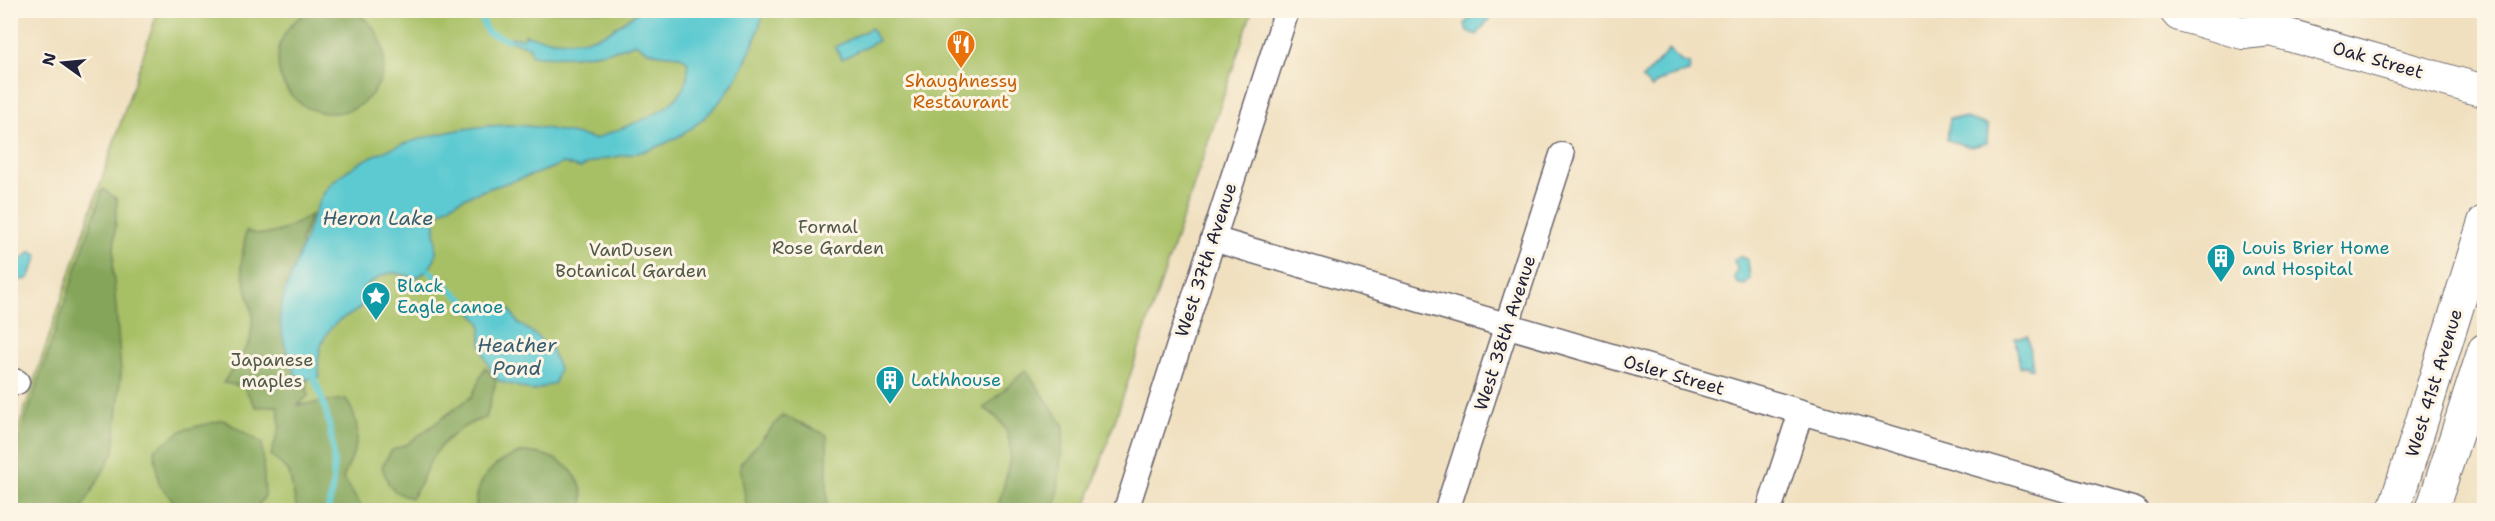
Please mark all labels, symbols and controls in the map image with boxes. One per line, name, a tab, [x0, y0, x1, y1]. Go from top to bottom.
restaurant icon: Shaughnessy Restaurant	[945, 28, 977, 70]
north arrow	[33, 33, 93, 93]
street label: Oak Street	[2330, 36, 2426, 84]
text: N	[37, 50, 61, 68]
place label: Shaughnessy Restaurant	[905, 69, 1017, 114]
street label: West 37th Avenue	[1170, 180, 1242, 340]
water label: Heron Lake	[322, 205, 434, 231]
park label: Formal Rose Garden	[772, 215, 884, 260]
place label: Louis Brier Home and Hospital	[2242, 236, 2390, 281]
park label: VanDusen Botanical Garden	[555, 238, 707, 283]
building icon: Louis Brier Home and Hospital	[2205, 242, 2237, 284]
street label: West 38th Avenue	[1469, 252, 1541, 414]
place label: Black Eagle canoe	[397, 274, 503, 319]
place icon: Black Eagle canoe	[360, 280, 392, 322]
street label: West 41st Avenue	[2400, 306, 2468, 460]
water label: Heather Pond	[477, 332, 557, 381]
park label: Japanese maples	[231, 348, 313, 393]
street label: Osler Street	[1621, 349, 1727, 401]
building icon: Lathhouse	[874, 364, 906, 406]
place label: Lathhouse	[911, 368, 1001, 392]

